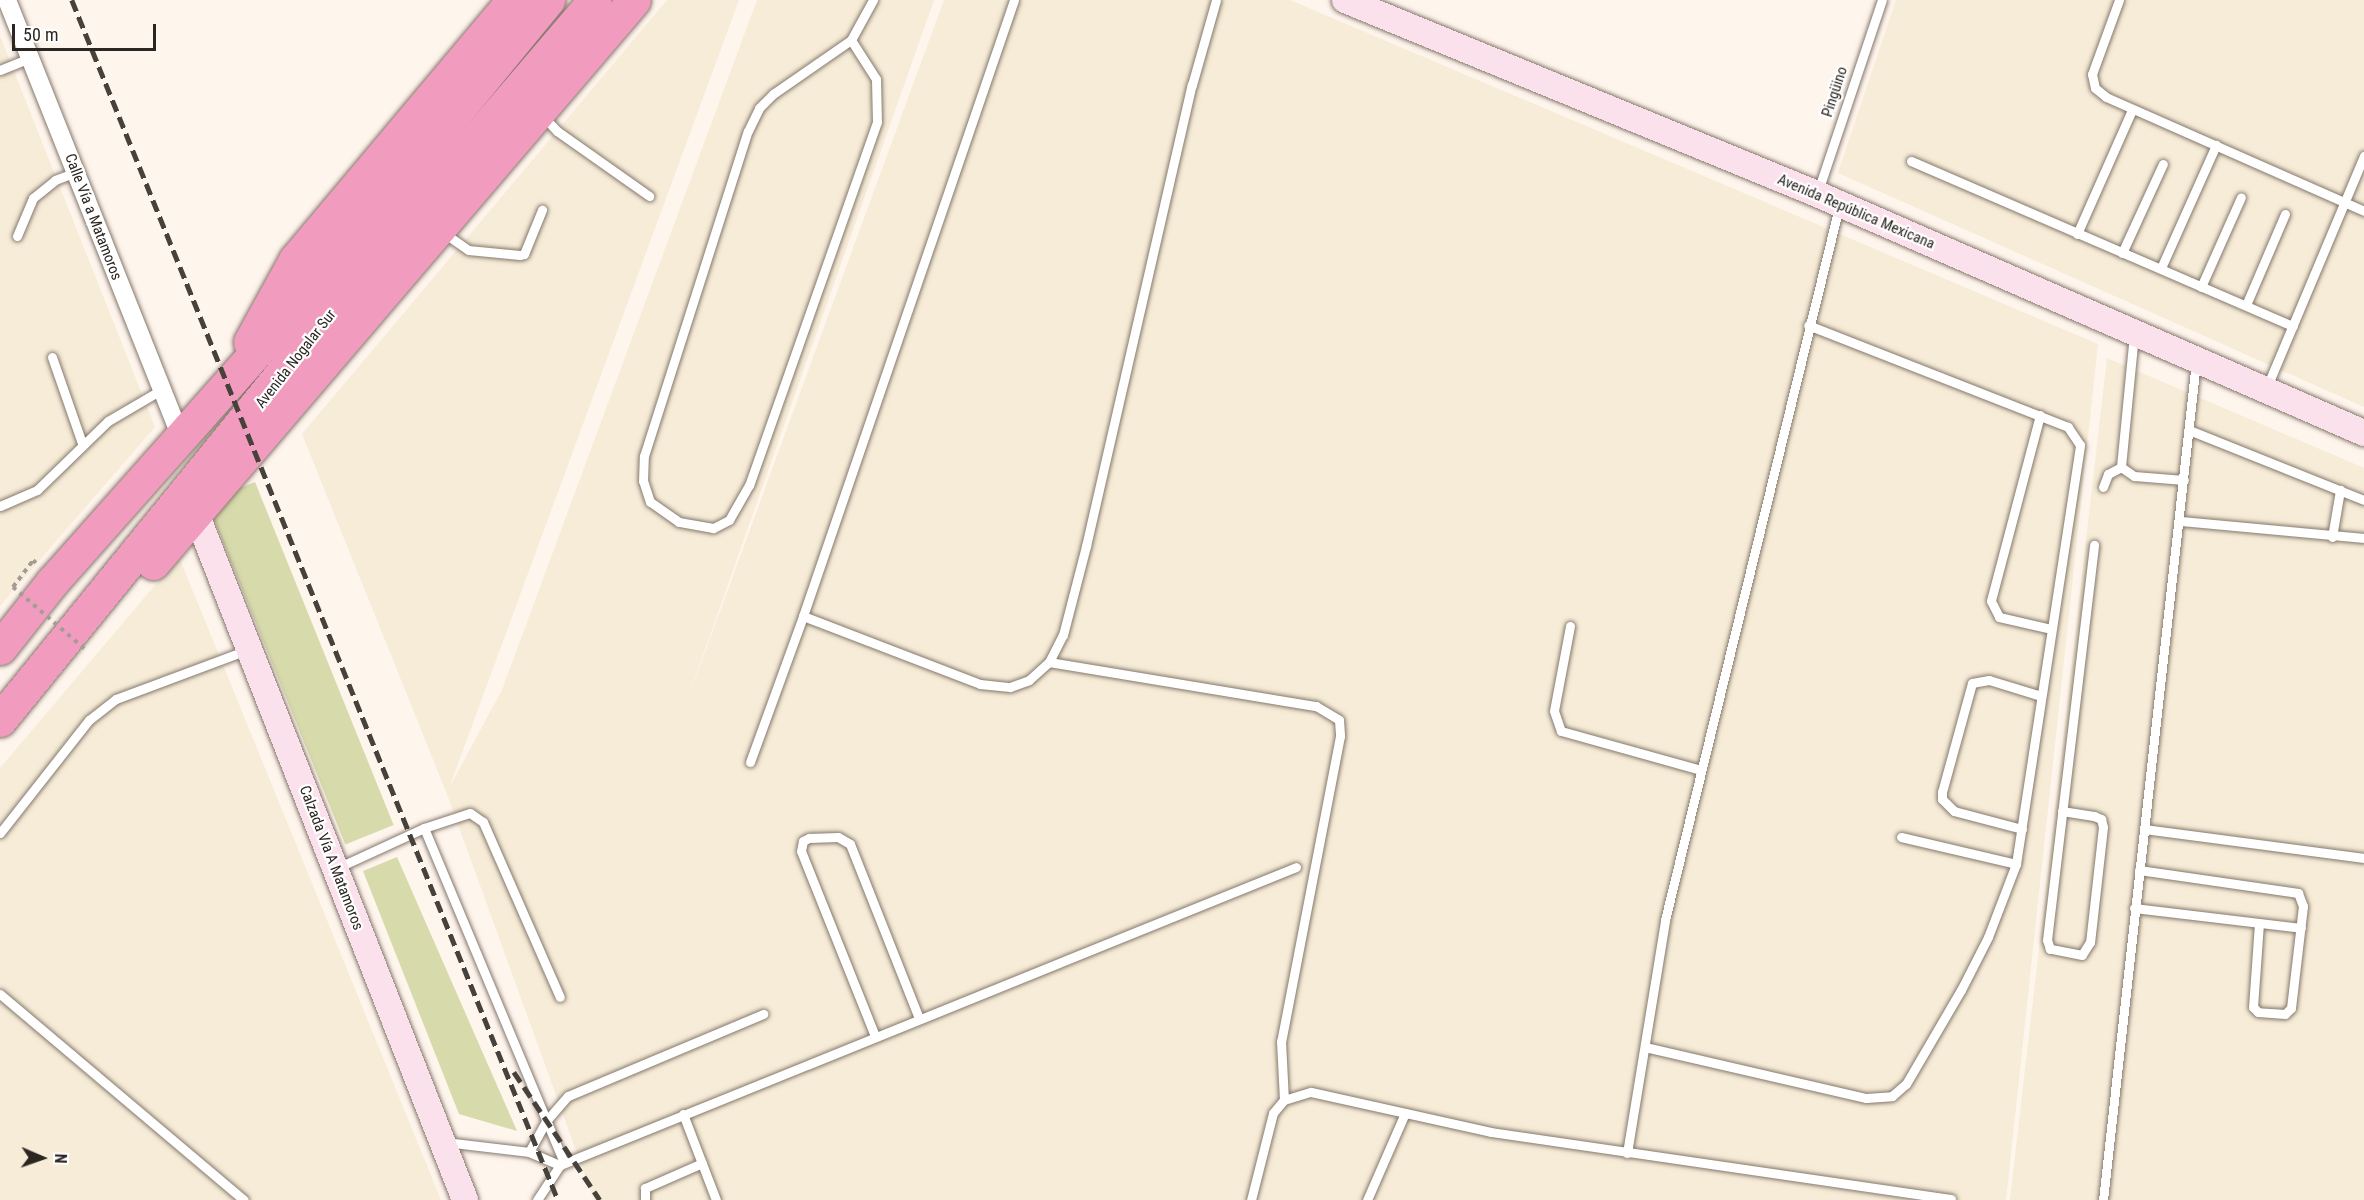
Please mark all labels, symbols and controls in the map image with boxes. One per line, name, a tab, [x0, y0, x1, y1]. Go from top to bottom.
scale bar	[15, 12, 159, 50]
text: 50 m	[23, 24, 58, 45]
street label: Pingüino	[1818, 65, 1852, 119]
street label: Calle Vía a Matamoros	[61, 151, 125, 283]
street label: Avenida República Mexicana	[1775, 171, 1937, 253]
street label: Avenida Nogalar Sur	[252, 306, 340, 412]
street label: Calzada Vía A Matamoros	[295, 783, 367, 933]
north arrow	[12, 1128, 72, 1188]
text: N	[51, 1153, 70, 1164]

